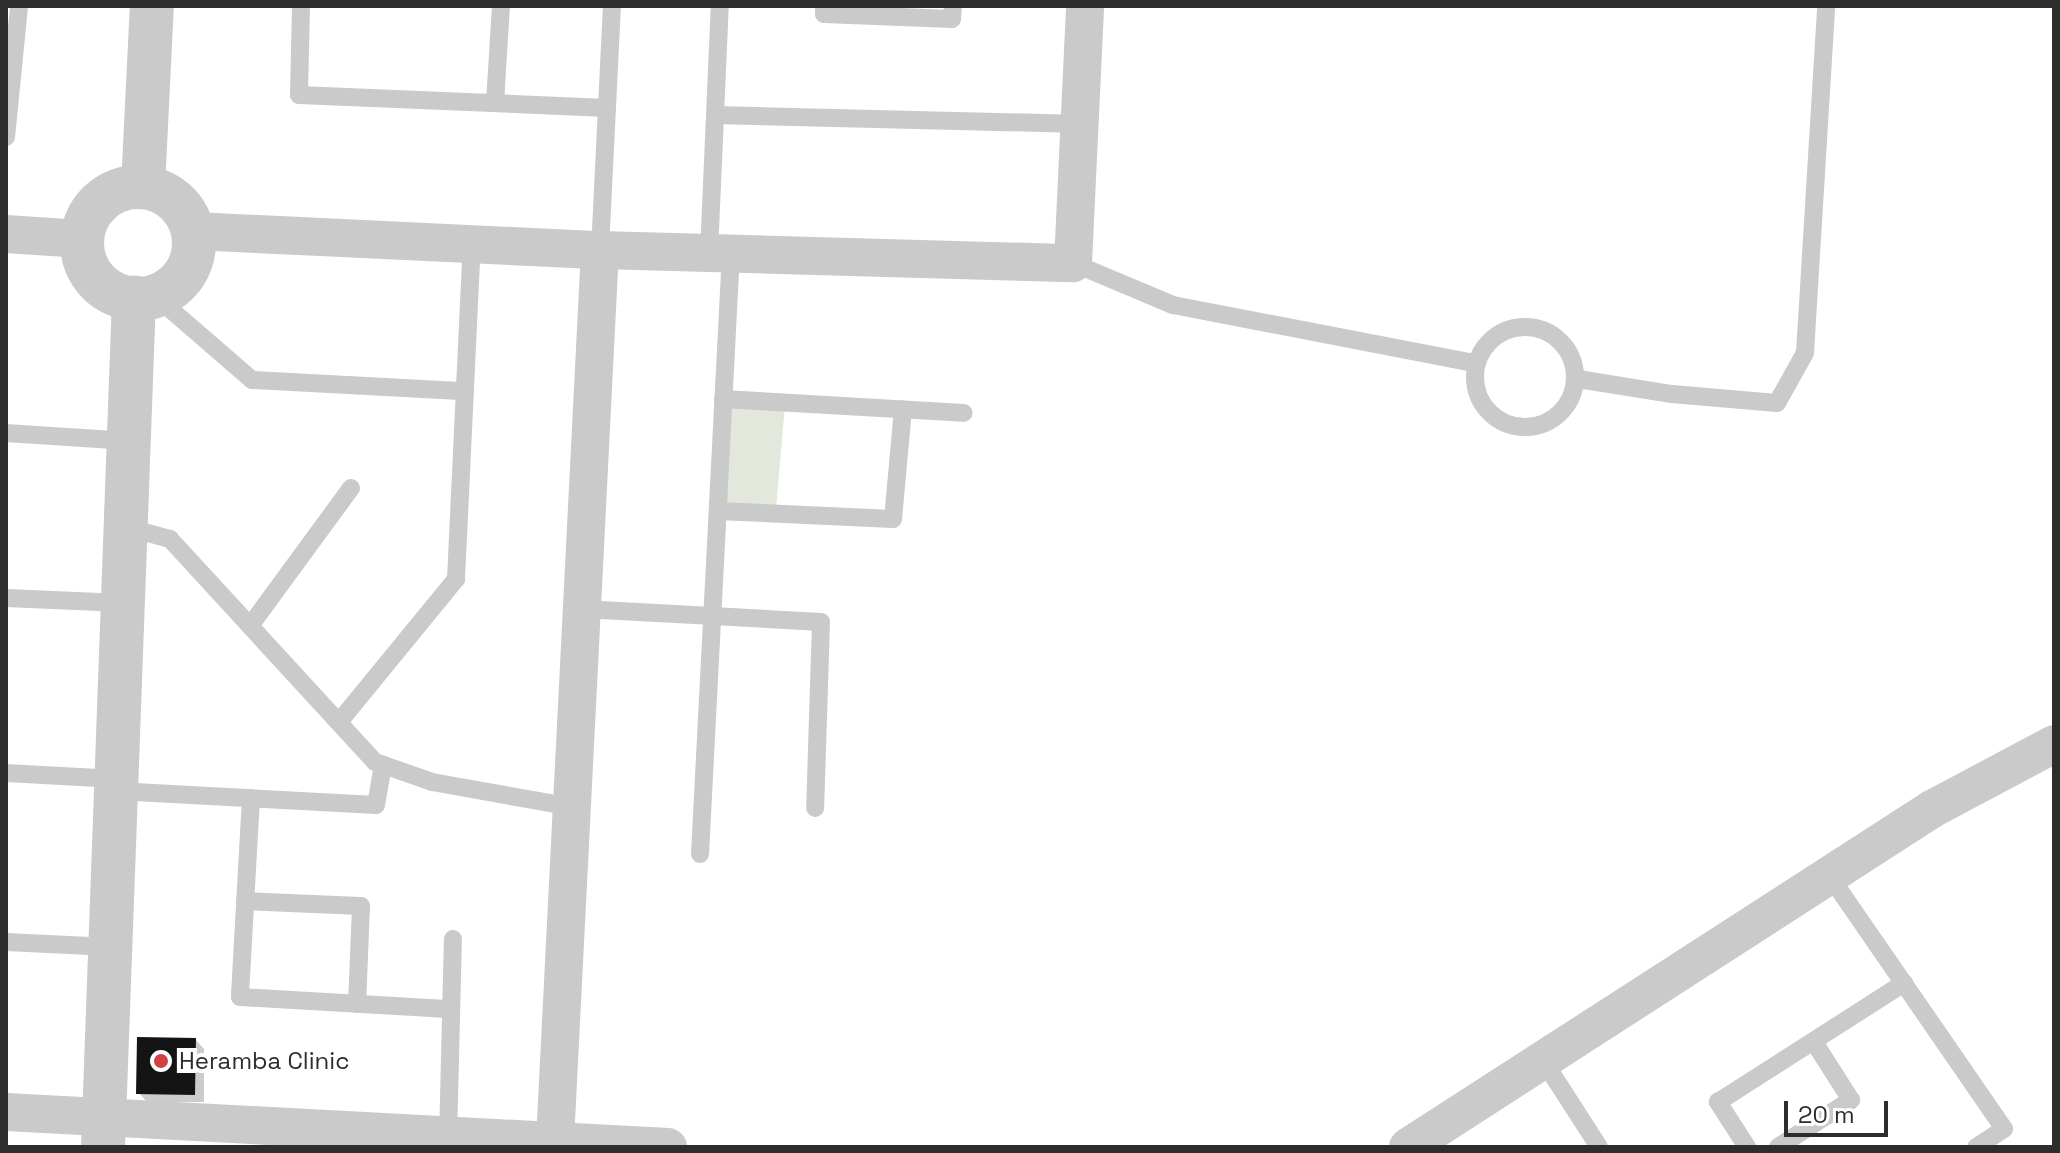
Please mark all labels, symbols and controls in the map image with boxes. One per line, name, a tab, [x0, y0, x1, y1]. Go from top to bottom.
place label: Heramba Clinic	[179, 1047, 350, 1075]
marker: Heramba Clinic	[150, 1050, 172, 1072]
scale bar	[1788, 1085, 1892, 1135]
text: 20 m	[1798, 1099, 1855, 1130]

